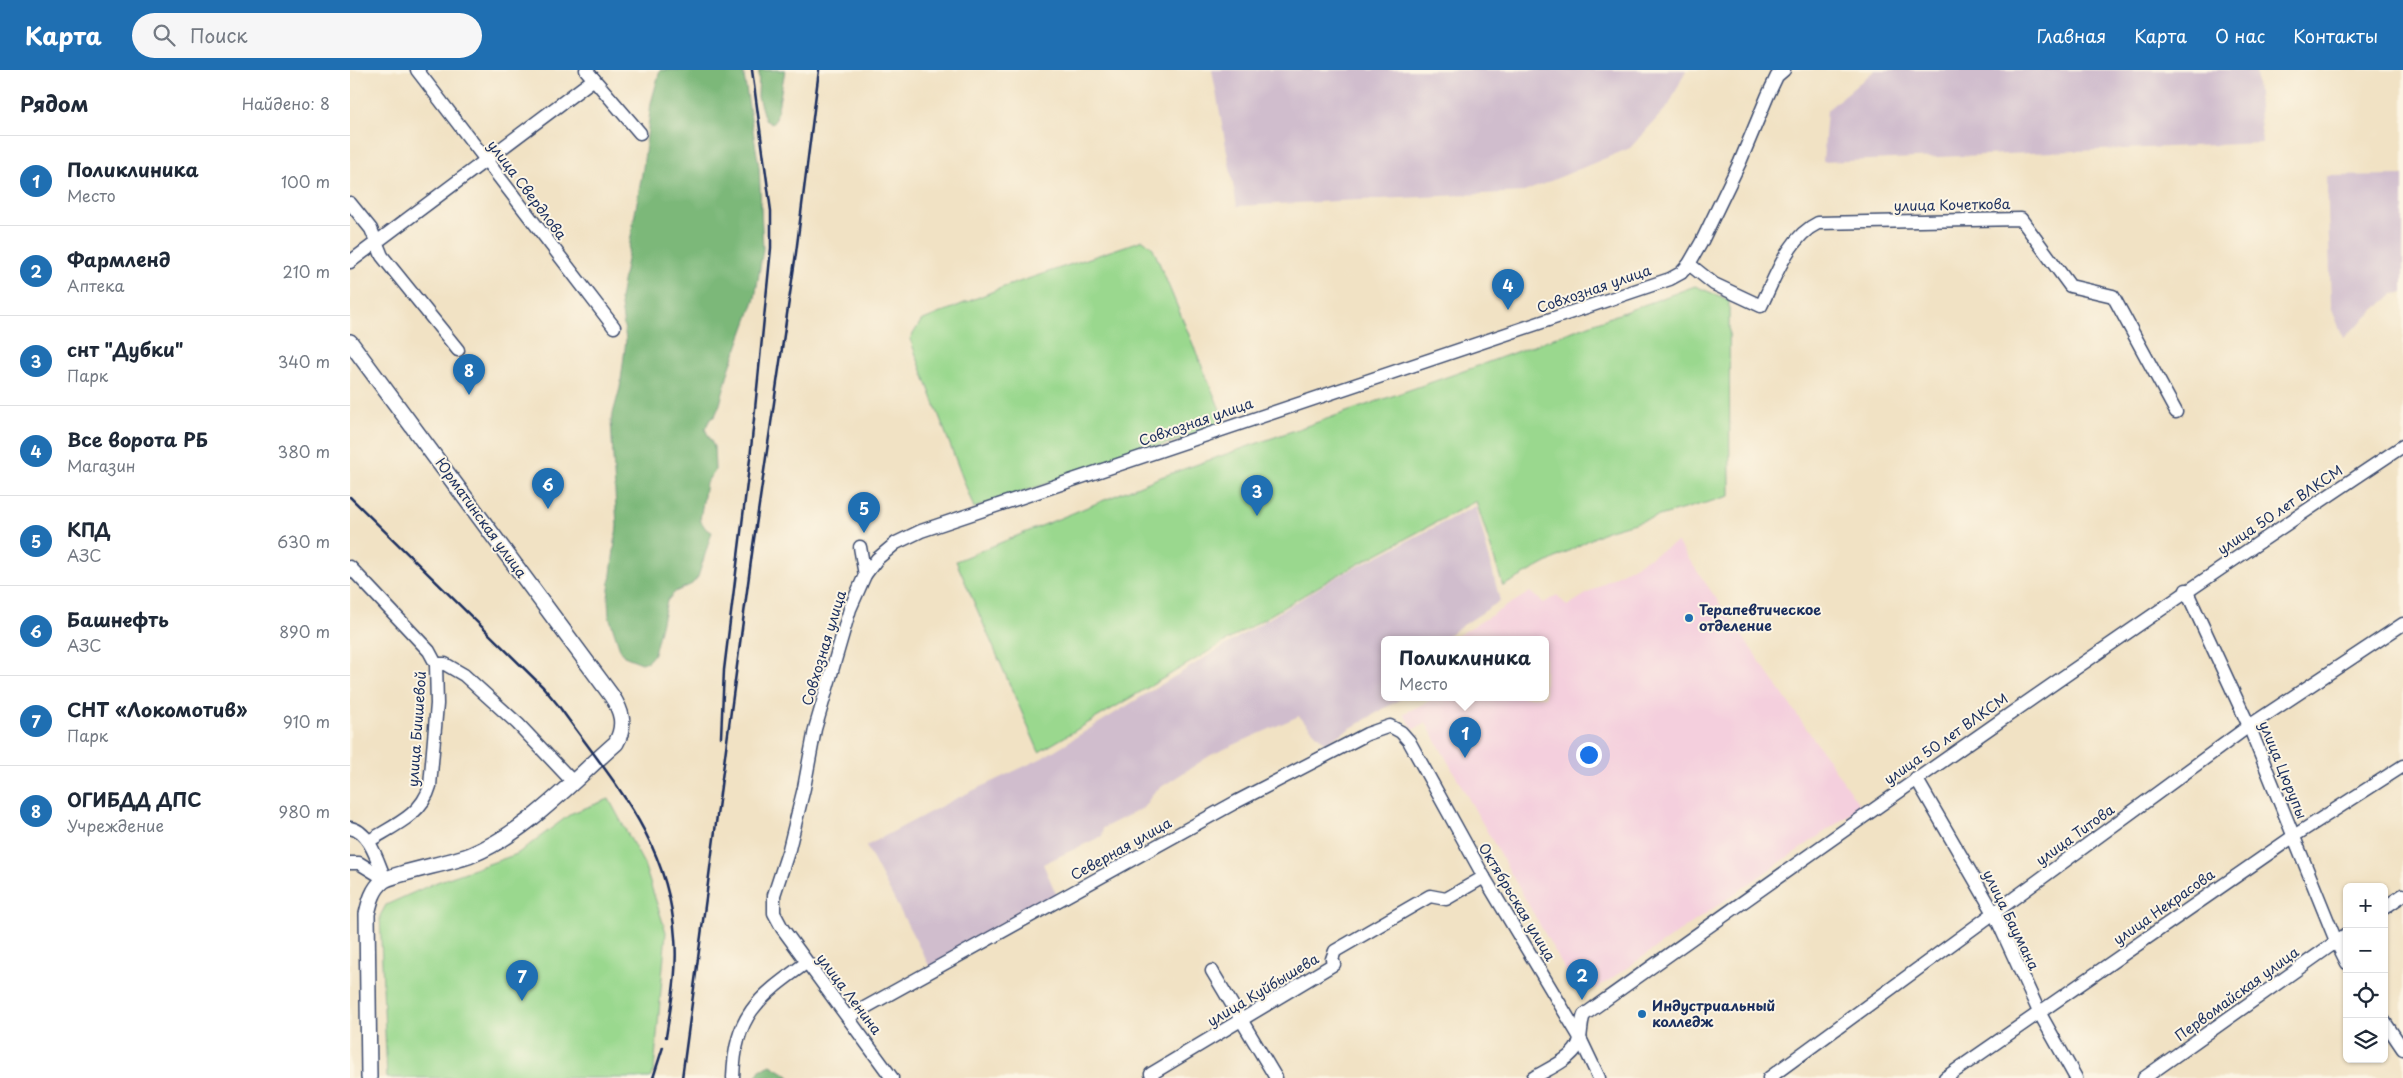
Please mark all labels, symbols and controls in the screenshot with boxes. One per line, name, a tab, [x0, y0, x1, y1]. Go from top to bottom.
search box	[132, 13, 482, 58]
text: Карта	[25, 17, 102, 53]
icon: search	[150, 21, 178, 49]
text: Поиск	[190, 21, 248, 49]
text: Главная	[2037, 22, 2106, 49]
text: Карта	[2134, 22, 2187, 49]
text: О нас	[2215, 22, 2265, 49]
text: Контакты	[2293, 22, 2378, 49]
text: Рядом	[20, 87, 88, 119]
text: Найдено: 8	[242, 91, 330, 115]
street label: улица Свердлова	[483, 135, 572, 244]
text: Поликлиника	[67, 155, 199, 183]
text: 1	[32, 169, 40, 193]
text: 100 m	[281, 169, 330, 193]
text: Место	[67, 183, 116, 207]
street label: улица Кочеткова	[1893, 193, 2011, 216]
text: Фармленд	[67, 245, 170, 273]
text: 2	[30, 259, 42, 283]
text: 210 m	[282, 259, 330, 283]
street label: Совхозная улица	[1534, 259, 1654, 318]
pin: 4	[1492, 269, 1524, 310]
text: Аптека	[67, 273, 124, 297]
text: снт "Дубки"	[67, 335, 184, 363]
text: 3	[31, 349, 41, 373]
text: 340 m	[278, 349, 330, 373]
pin: 8	[453, 354, 485, 395]
text: Парк	[67, 363, 108, 387]
street label: Совхозная улица	[1136, 392, 1256, 451]
text: Все ворота РБ	[67, 425, 208, 453]
text: 4	[31, 439, 41, 463]
text: 380 m	[278, 439, 330, 463]
text: Магазин	[67, 453, 136, 477]
street label: Юрматинская улица	[431, 453, 532, 582]
street label: улица 50 лет ВЛКСМ	[2213, 460, 2347, 559]
pin: 6	[532, 468, 564, 509]
pin: 3	[1241, 475, 1273, 516]
pin: 5	[848, 492, 880, 533]
text: КПД	[67, 515, 111, 543]
text: 5	[31, 529, 41, 553]
text: 630 m	[277, 529, 330, 553]
text: АЗС	[67, 543, 102, 567]
street label: Совхозная улица	[796, 587, 851, 708]
place label: Терапевтическое отделение	[1699, 599, 1821, 636]
text: Башнефть	[67, 605, 169, 633]
marker: Терапевтическое отделение	[1683, 612, 1695, 624]
text: 6	[30, 619, 42, 643]
text: 890 m	[279, 619, 330, 643]
text: АЗС	[67, 633, 102, 657]
popup	[1381, 636, 1549, 701]
text: Поликлиника	[1399, 643, 1531, 671]
street label: улица Биишевой	[402, 670, 431, 788]
text: Место	[1399, 671, 1448, 695]
street label: улица 50 лет ВЛКСМ	[1879, 688, 2012, 789]
text: СНТ «Локомотив»	[67, 695, 247, 723]
text: 7	[31, 709, 41, 733]
text: 910 m	[283, 709, 330, 733]
pin: 1	[1449, 717, 1481, 758]
street label: улица Цюрупы	[2254, 718, 2313, 822]
text: Парк	[67, 723, 108, 747]
your location	[1576, 742, 1602, 768]
text: ОГИБДД ДПС	[67, 785, 202, 813]
text: 8	[31, 799, 41, 823]
text: 980 m	[278, 799, 330, 823]
street label: улица Титова	[2031, 799, 2119, 870]
street label: Северная улица	[1066, 812, 1175, 885]
text: Учреждение	[67, 813, 164, 837]
street label: Октябрьская улица	[1474, 839, 1561, 965]
street label: улица Некрасова	[2109, 864, 2219, 950]
street label: улица Баумана	[1978, 866, 2045, 974]
map controls	[2343, 883, 2388, 1063]
button: +	[2343, 883, 2388, 928]
button: −	[2343, 928, 2388, 973]
street label: Первомайская улица	[2170, 941, 2303, 1046]
street label: улица Куйбышева	[1203, 948, 1323, 1031]
street label: улица Ленина	[812, 949, 887, 1039]
pin: 2	[1566, 959, 1598, 1000]
pin: 7	[506, 960, 538, 1001]
button: locate	[2343, 973, 2388, 1018]
place label: Индустриальный колледж	[1652, 995, 1776, 1032]
marker: Индустриальный колледж	[1636, 1008, 1648, 1020]
button: layers	[2343, 1018, 2388, 1063]

